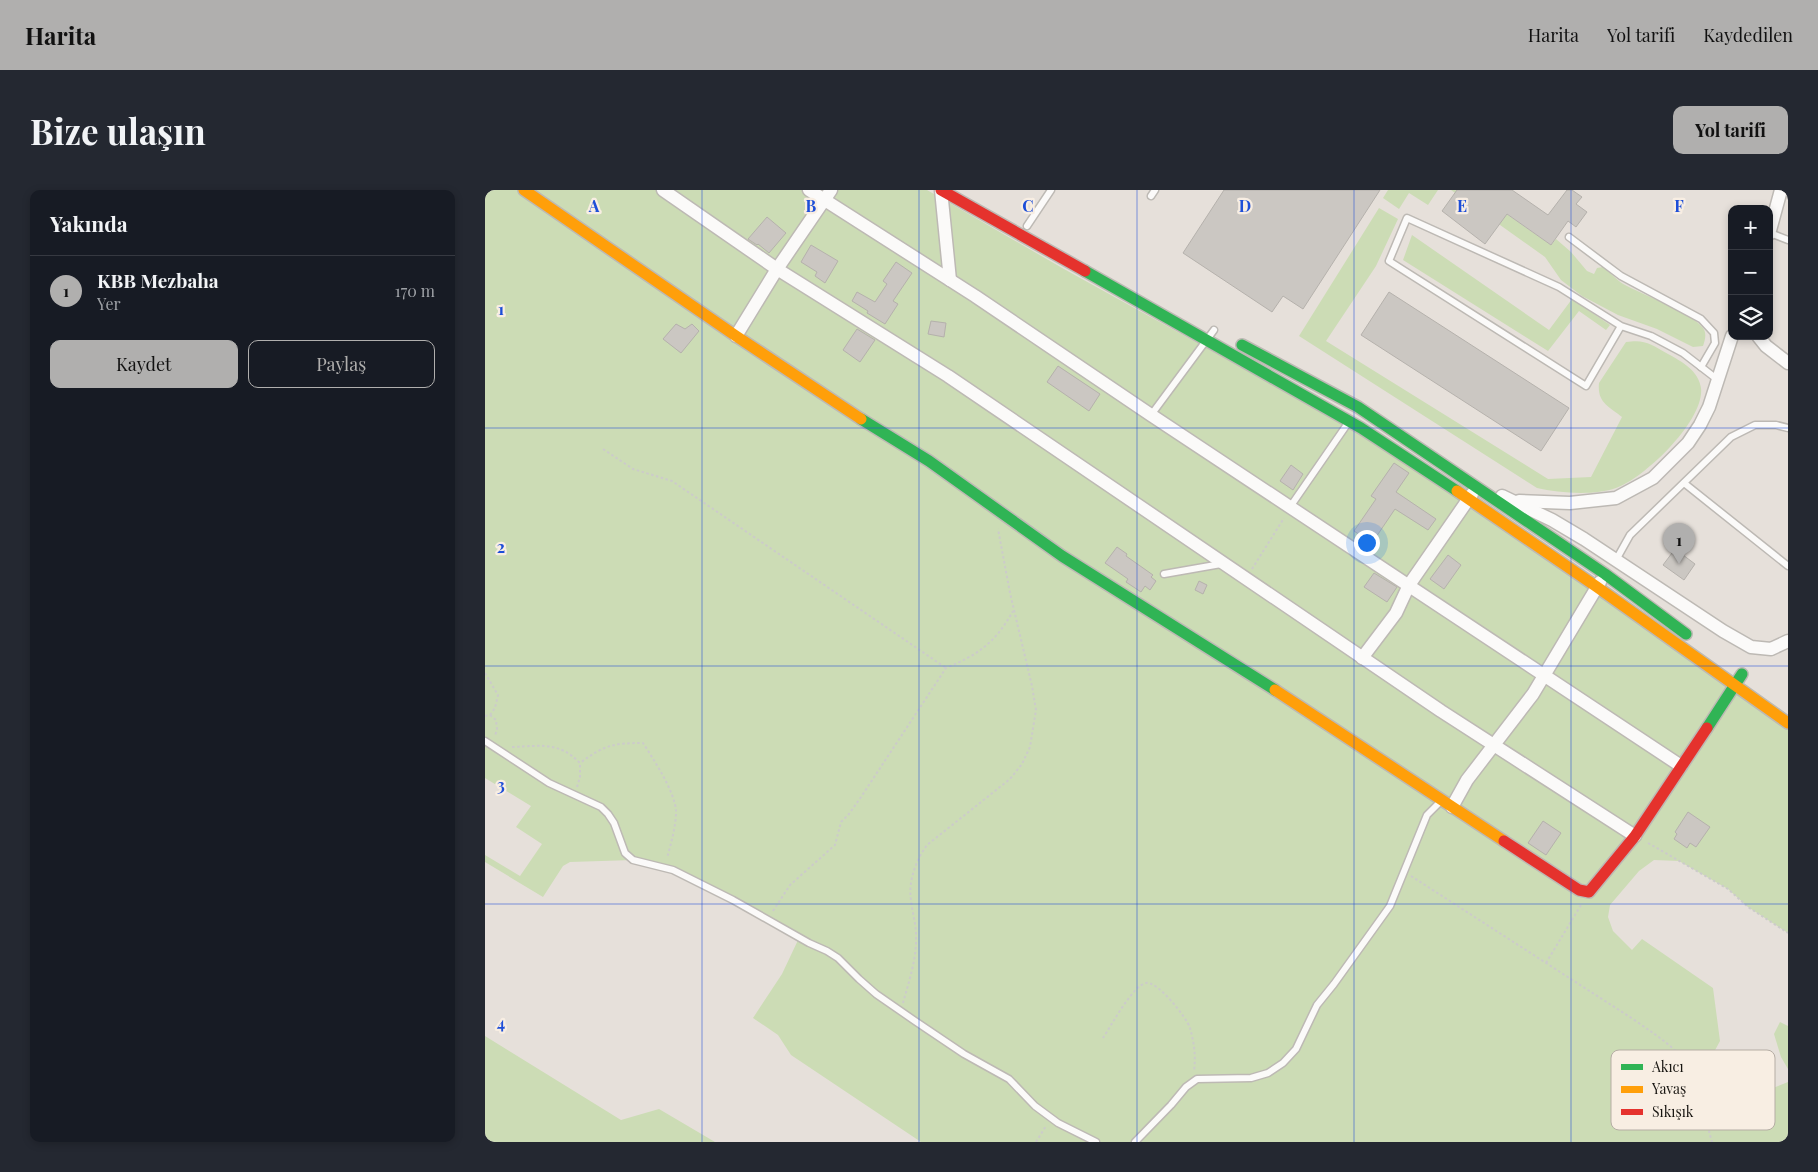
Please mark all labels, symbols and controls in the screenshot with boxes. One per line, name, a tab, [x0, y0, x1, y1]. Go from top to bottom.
text: Harita	[25, 19, 96, 51]
text: Harita	[1528, 23, 1579, 47]
text: Yol tarifi	[1607, 23, 1675, 47]
text: Kaydedilen	[1703, 23, 1793, 47]
button: Yol tarifi	[1673, 106, 1788, 154]
text: Bize ulaşın	[30, 107, 206, 154]
text: A	[588, 195, 600, 216]
text: B	[806, 195, 817, 216]
text: C	[1022, 195, 1034, 216]
text: D	[1239, 195, 1251, 216]
text: E	[1457, 195, 1467, 216]
text: F	[1674, 195, 1684, 216]
map controls	[1728, 205, 1773, 340]
button: +	[1728, 205, 1773, 250]
text: Yakında	[50, 209, 128, 237]
button: −	[1728, 250, 1773, 295]
text: KBB Mezbaha	[97, 267, 219, 293]
text: 1	[63, 280, 69, 301]
text: 170 m	[395, 280, 435, 301]
text: Yer	[97, 293, 121, 314]
button: layers	[1728, 295, 1773, 340]
text: 1	[498, 298, 504, 319]
button: Kaydet	[50, 340, 238, 388]
button: Paylaş	[248, 340, 435, 388]
pin: 1	[1663, 523, 1695, 564]
your location	[1354, 530, 1380, 556]
text: 2	[497, 536, 505, 557]
text: 3	[497, 774, 505, 795]
text: 4	[497, 1012, 505, 1033]
legend	[1611, 1050, 1775, 1130]
text: Akıcı	[1651, 1057, 1684, 1076]
text: Yavaş	[1651, 1079, 1686, 1098]
text: Sıkışık	[1652, 1102, 1694, 1121]

